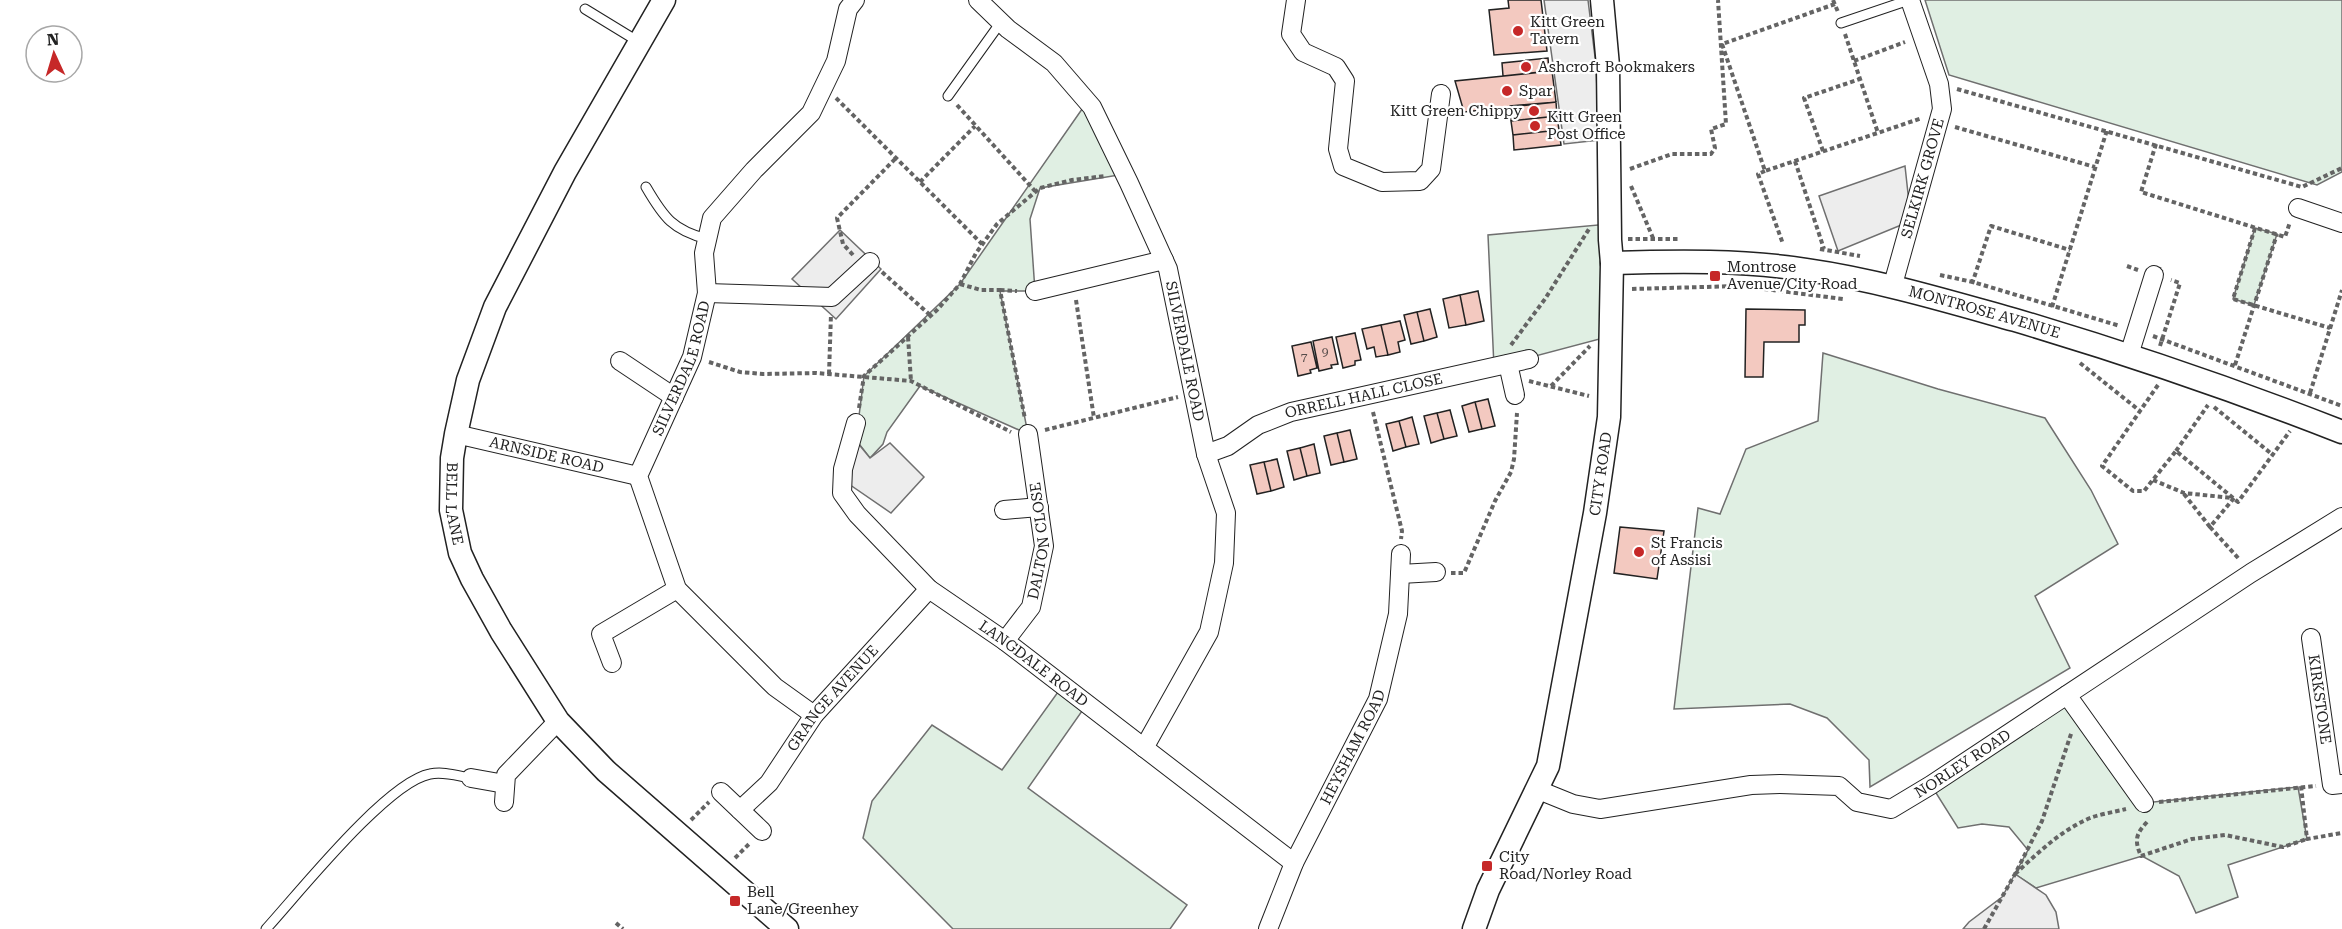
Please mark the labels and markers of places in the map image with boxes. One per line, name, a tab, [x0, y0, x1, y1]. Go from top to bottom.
place label: Kitt Green Tavern	[1530, 13, 1605, 48]
marker: Kitt Green Tavern	[1511, 24, 1525, 38]
place label: Ashcroft Bookmakers	[1538, 58, 1695, 76]
marker: Ashcroft Bookmakers	[1519, 60, 1533, 74]
place label: Spar	[1519, 82, 1552, 100]
marker: Spar	[1500, 84, 1514, 98]
place label: Kitt Green Chippy	[1390, 102, 1522, 120]
marker: Kitt Green Chippy	[1527, 104, 1541, 118]
place label: Kitt Green Post Office	[1547, 108, 1626, 143]
marker: Kitt Green Post Office	[1528, 119, 1542, 133]
place label: Montrose Avenue/City Road	[1727, 258, 1858, 293]
marker: Montrose Avenue/City Road	[1708, 269, 1722, 283]
place label: St Francis of Assisi	[1651, 534, 1723, 569]
marker: St Francis of Assisi	[1632, 545, 1646, 559]
place label: City Road/Norley Road	[1499, 848, 1632, 883]
marker: City Road/Norley Road	[1480, 859, 1494, 873]
place label: Bell Lane/Greenhey	[747, 883, 859, 918]
marker: Bell Lane/Greenhey	[728, 894, 742, 908]

